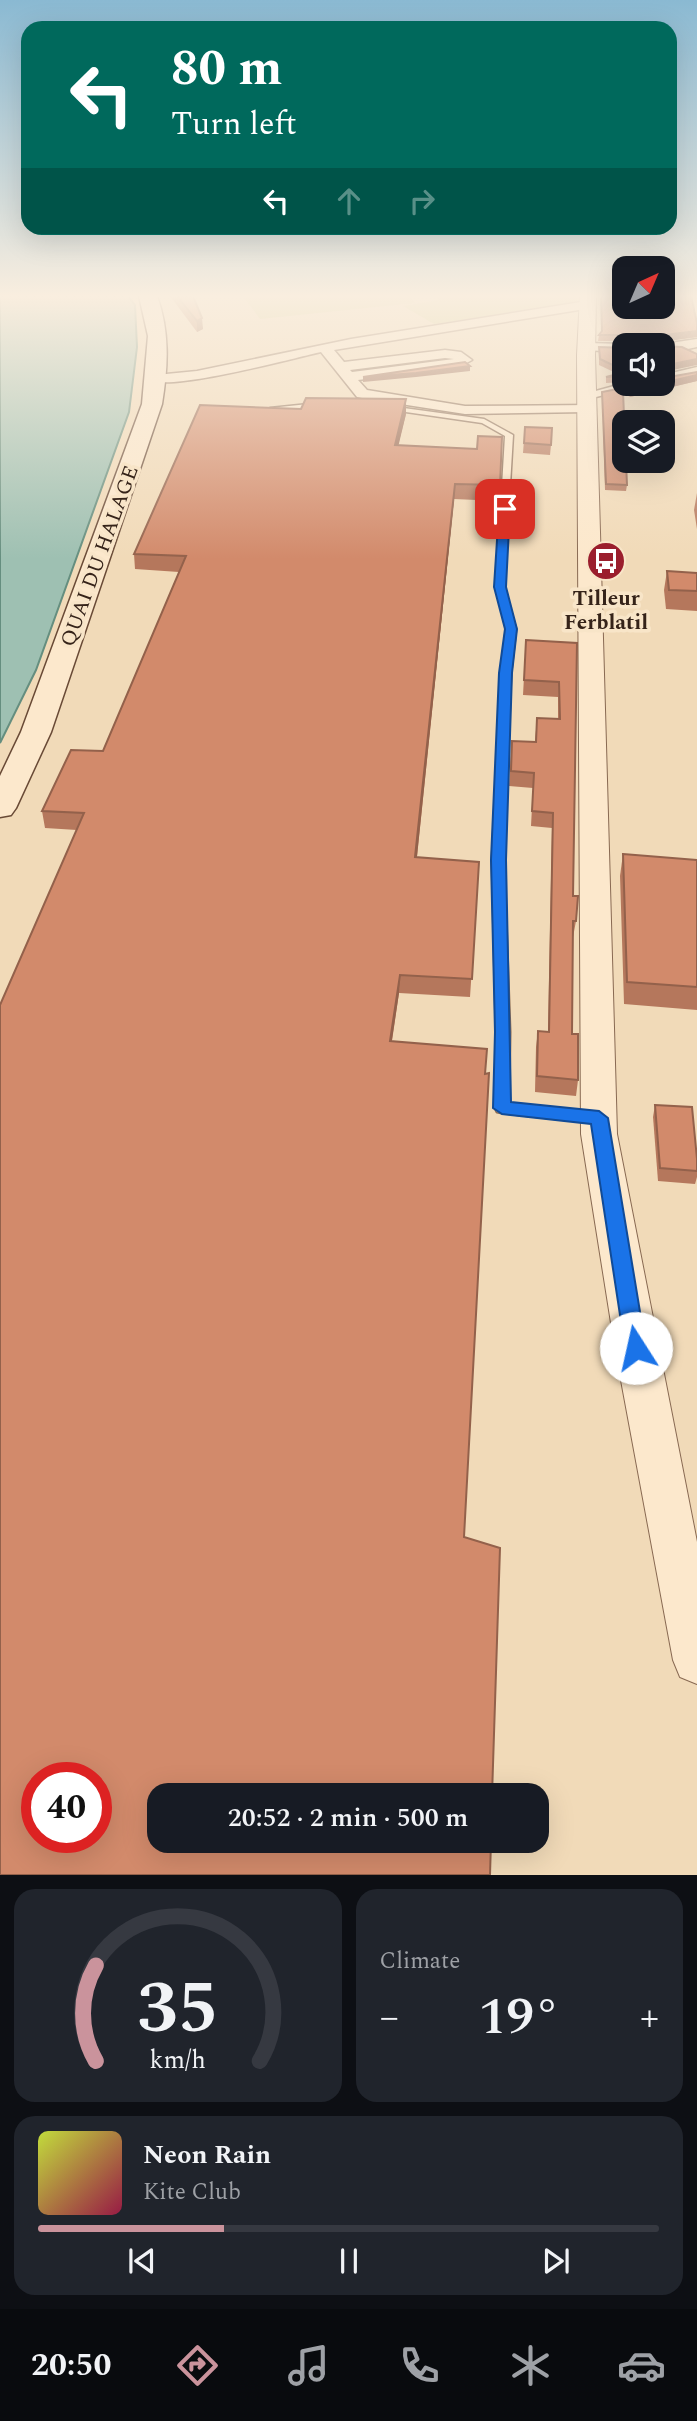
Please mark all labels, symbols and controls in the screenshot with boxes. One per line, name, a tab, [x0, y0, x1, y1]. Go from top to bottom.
text: 80 m	[171, 32, 282, 107]
icon: left	[56, 49, 147, 140]
text: Turn left	[171, 100, 297, 149]
icon: left	[257, 182, 295, 220]
icon: ahead	[330, 182, 368, 220]
icon: right	[403, 182, 441, 220]
north arrow	[612, 256, 676, 318]
map controls	[612, 256, 675, 473]
button: sound	[612, 333, 675, 396]
button: layers	[612, 410, 675, 473]
street label: QUAI DU HALAGE	[52, 461, 148, 652]
pin	[475, 479, 535, 539]
icon: arrive	[486, 490, 524, 528]
bus stop icon: Tilleur Ferblatil	[585, 540, 627, 582]
place label: Tilleur Ferblatil	[564, 583, 648, 639]
position arrow	[599, 1311, 673, 1385]
speed limit sign: 40	[21, 1762, 112, 1853]
text: 20:52 · 2 min · 500 m	[228, 1798, 468, 1838]
text: Climate	[380, 1944, 460, 1979]
text: 35	[137, 1955, 219, 2066]
text: 19°	[478, 1978, 560, 2057]
text: −	[380, 1989, 399, 2047]
text: +	[640, 1989, 659, 2047]
text: km/h	[150, 2042, 206, 2080]
text: Neon Rain	[143, 2135, 271, 2175]
text: Kite Club	[143, 2175, 241, 2210]
icon: previous	[123, 2242, 161, 2280]
icon: pause	[330, 2242, 368, 2280]
icon: next	[537, 2242, 575, 2280]
text: 20:50	[31, 2341, 111, 2390]
icon: directions	[173, 2341, 222, 2390]
icon: music	[284, 2341, 333, 2390]
icon: phone	[395, 2341, 444, 2390]
icon: climate	[506, 2341, 555, 2390]
icon: car	[617, 2341, 666, 2390]

